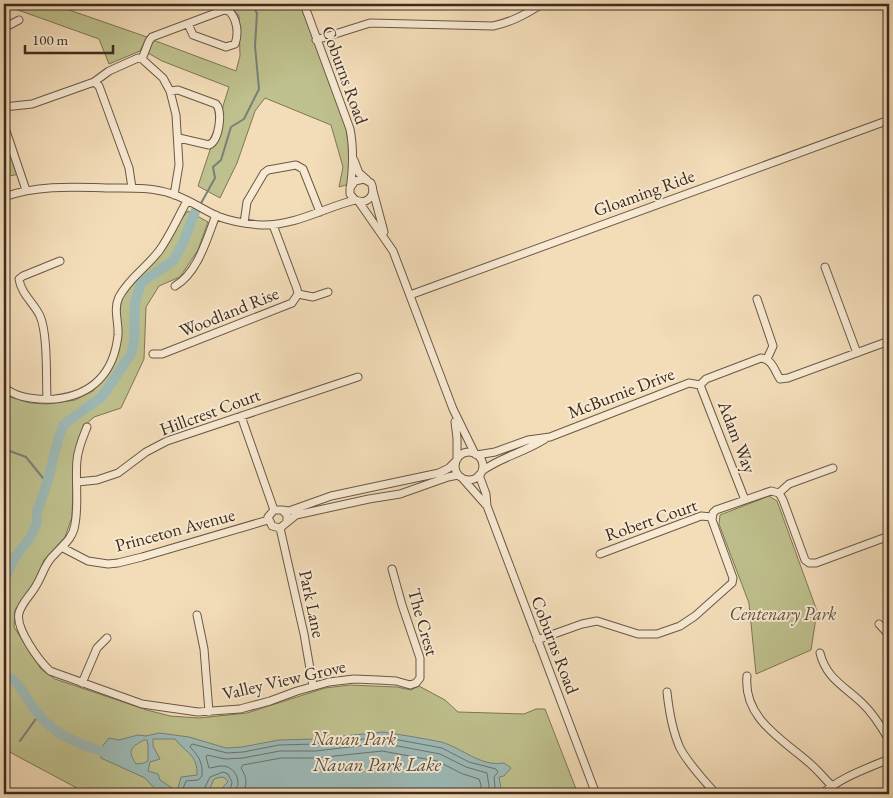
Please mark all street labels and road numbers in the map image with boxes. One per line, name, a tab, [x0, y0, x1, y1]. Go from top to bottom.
street label: Coburns Road	[317, 22, 374, 128]
street label: Gloaming Ride	[590, 164, 698, 221]
street label: Woodland Rise	[176, 281, 282, 342]
street label: McBurnie Drive	[564, 362, 677, 423]
street label: Hillcrest Court	[156, 383, 264, 440]
street label: Adam Way	[713, 396, 762, 476]
street label: Robert Court	[602, 493, 700, 546]
street label: Princeton Avenue	[112, 502, 237, 557]
street label: Park Lane	[294, 568, 331, 640]
street label: The Crest	[403, 585, 444, 659]
street label: Coburns Road	[526, 593, 585, 698]
street label: Valley View Grove	[220, 654, 348, 705]

